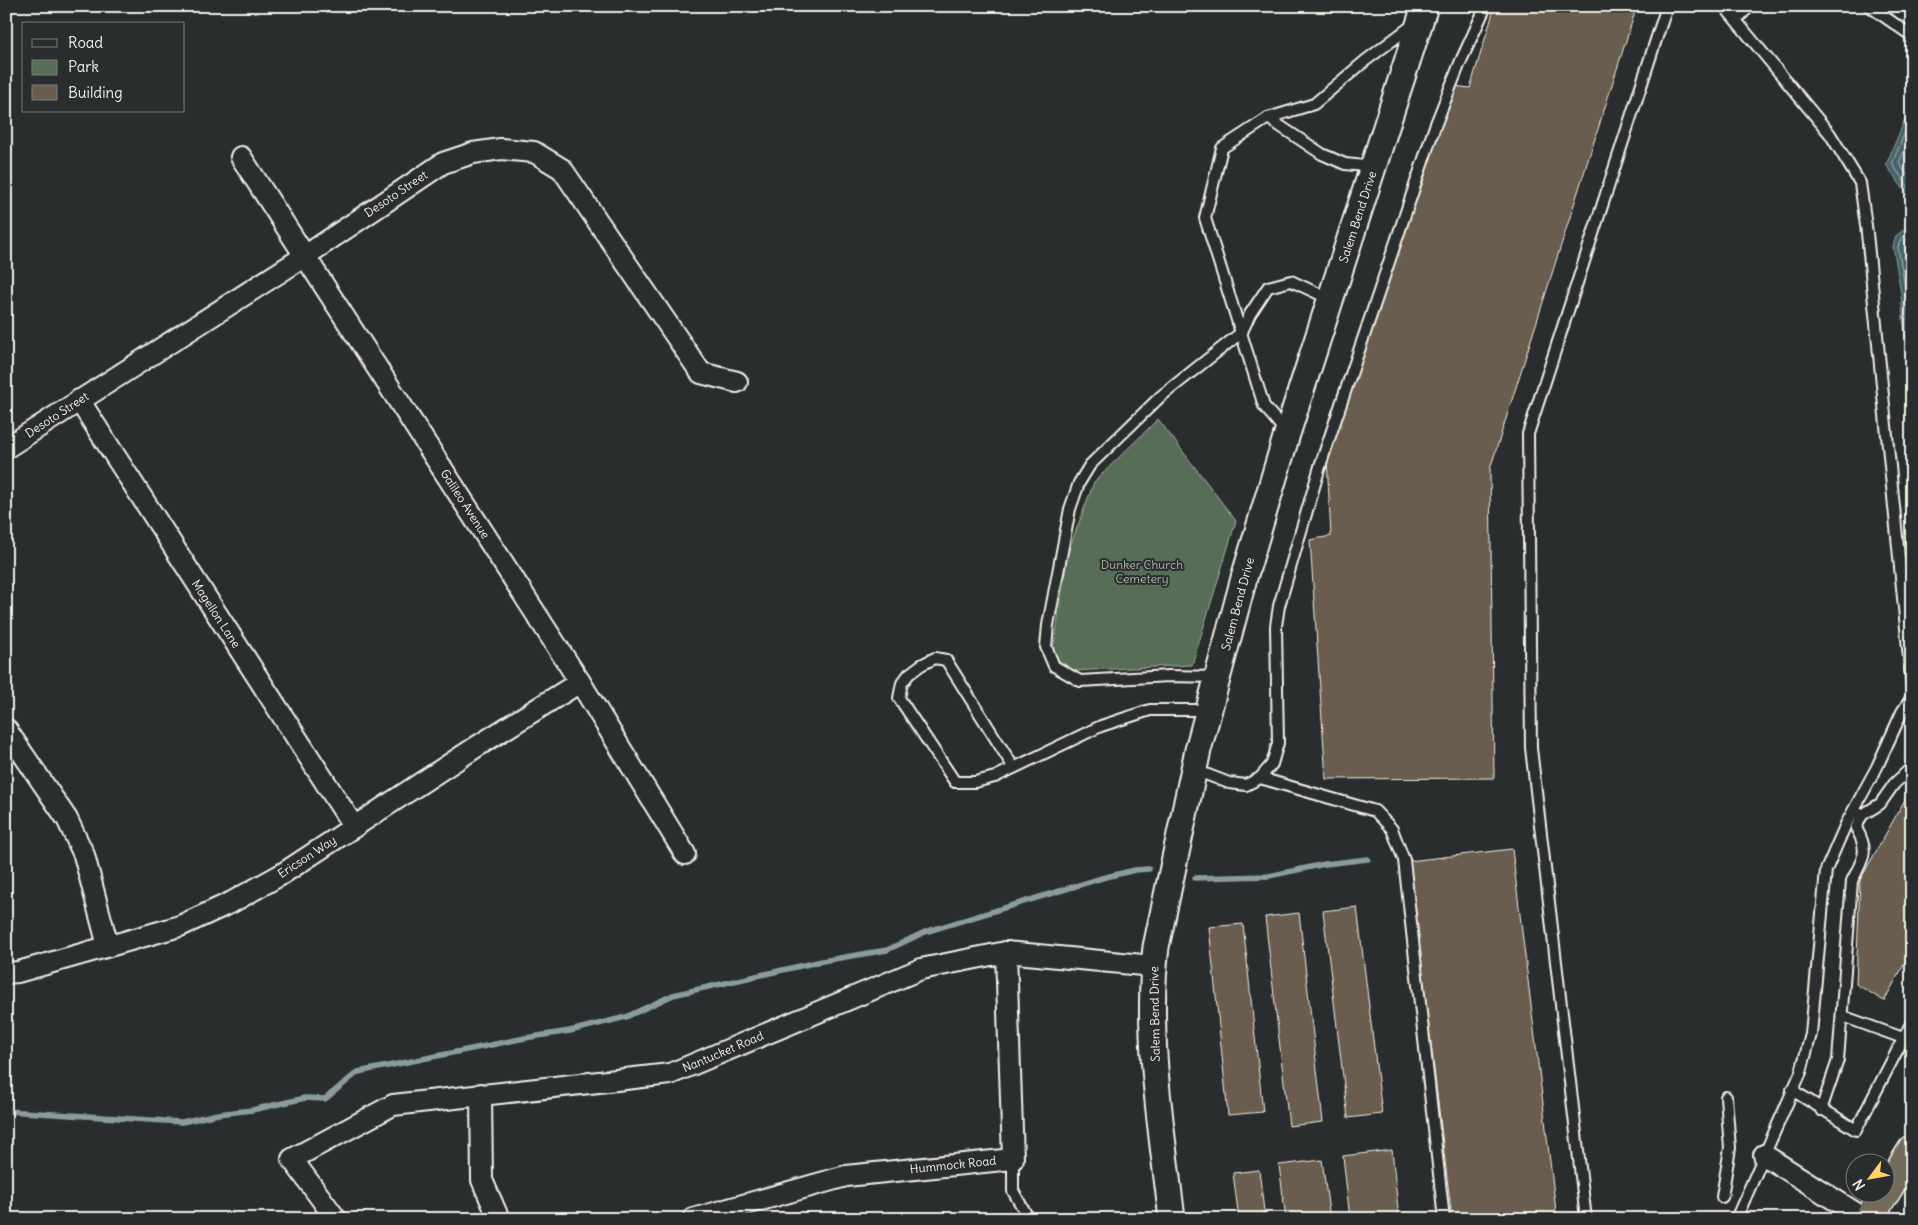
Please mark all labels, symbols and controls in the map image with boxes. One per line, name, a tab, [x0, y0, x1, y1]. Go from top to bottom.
legend	[22, 22, 185, 112]
text: Road	[68, 33, 103, 52]
text: Park	[68, 57, 99, 76]
text: Building	[68, 83, 123, 102]
street label: Desoto Street	[361, 167, 430, 220]
street label: Salem Bend Drive	[1336, 169, 1379, 265]
street label: Desoto Street	[22, 388, 91, 441]
street label: Galileo Avenue	[437, 466, 493, 541]
street label: Salem Bend Drive	[1218, 556, 1257, 652]
park label: Dunker Church Cemetery	[1101, 557, 1183, 586]
street label: Magellon Lane	[189, 577, 244, 651]
street label: Ericson Way	[275, 832, 339, 881]
street label: Salem Bend Drive	[1146, 966, 1163, 1062]
street label: Nantucket Road	[680, 1028, 766, 1075]
north arrow	[1846, 1152, 1896, 1202]
street label: Hummock Road	[909, 1153, 997, 1176]
text: N	[1849, 1176, 1869, 1194]

